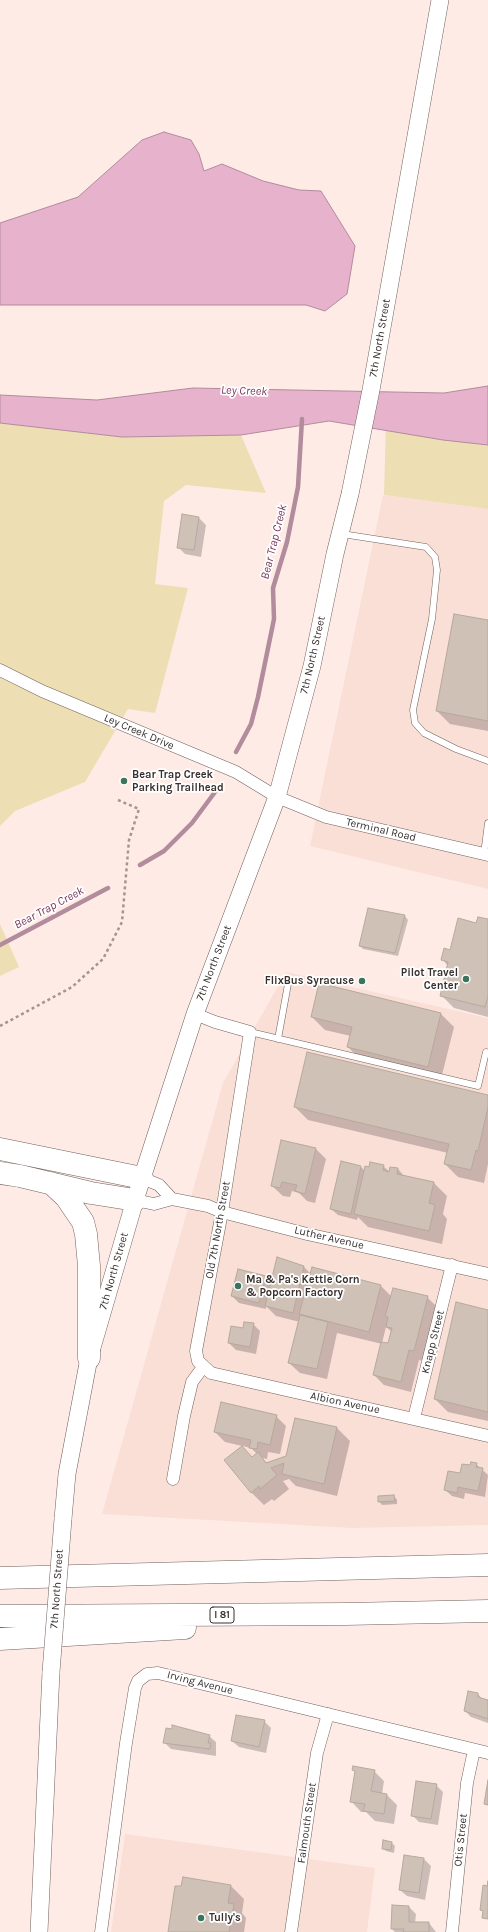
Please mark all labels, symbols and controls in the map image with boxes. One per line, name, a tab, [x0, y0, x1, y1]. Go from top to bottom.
street label: 7th North Street	[367, 298, 393, 378]
water label: Ley Creek	[221, 383, 267, 399]
water label: Bear Trap Creek	[258, 503, 290, 581]
street label: 7th North Street	[298, 615, 328, 695]
street label: Ley Creek Drive	[102, 711, 176, 753]
place label: Bear Trap Creek Parking Trailhead	[132, 768, 224, 794]
marker: Bear Trap Creek Parking Trailhead	[119, 776, 129, 786]
street label: Terminal Road	[345, 816, 417, 844]
water label: Bear Trap Creek	[12, 884, 86, 932]
street label: 7th North Street	[194, 923, 234, 1003]
place label: Pilot Travel Center	[401, 966, 458, 992]
place label: FlixBus Syracuse	[265, 974, 354, 988]
marker: Pilot Travel Center	[461, 974, 471, 984]
marker: FlixBus Syracuse	[357, 976, 367, 986]
street label: Old 7th North Street	[203, 1180, 233, 1280]
street label: Luther Avenue	[293, 1224, 365, 1252]
street label: 7th North Street	[97, 1231, 131, 1311]
place label: Ma & Pa's Kettle Corn & Popcorn Factory	[246, 1273, 360, 1299]
marker: Ma & Pa's Kettle Corn & Popcorn Factory	[233, 1281, 243, 1291]
street label: Knapp Street	[419, 1309, 447, 1375]
street label: Albion Avenue	[309, 1389, 381, 1417]
street label: 7th North Street	[48, 1549, 66, 1629]
road number: I 81	[210, 1607, 234, 1623]
street label: Irving Avenue	[166, 1668, 234, 1698]
street label: Falmouth Street	[295, 1782, 319, 1864]
street label: Otis Street	[452, 1813, 470, 1867]
place label: Tully's	[209, 1911, 241, 1925]
marker: Tully's	[196, 1913, 206, 1923]

